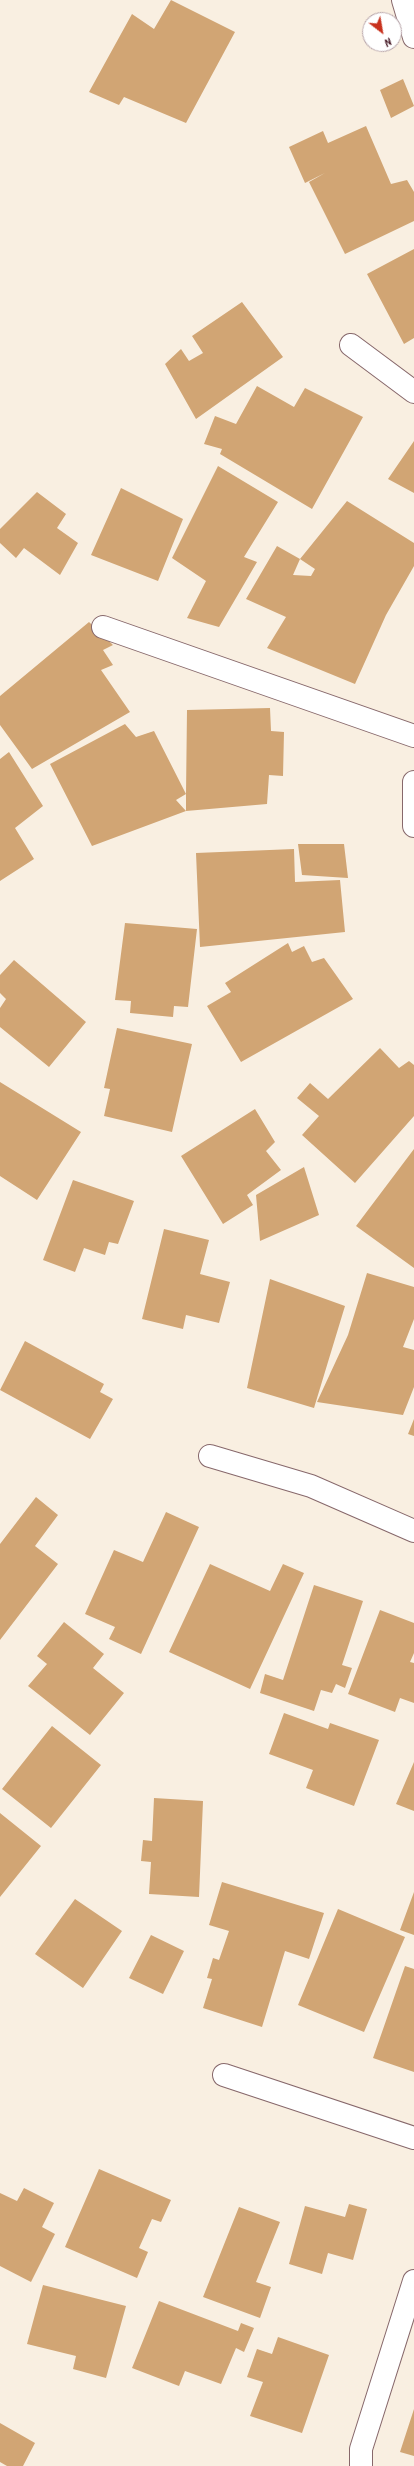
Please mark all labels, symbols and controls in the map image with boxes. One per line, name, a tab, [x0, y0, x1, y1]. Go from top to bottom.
north arrow	[362, 12, 402, 52]
text: N	[380, 32, 395, 51]

